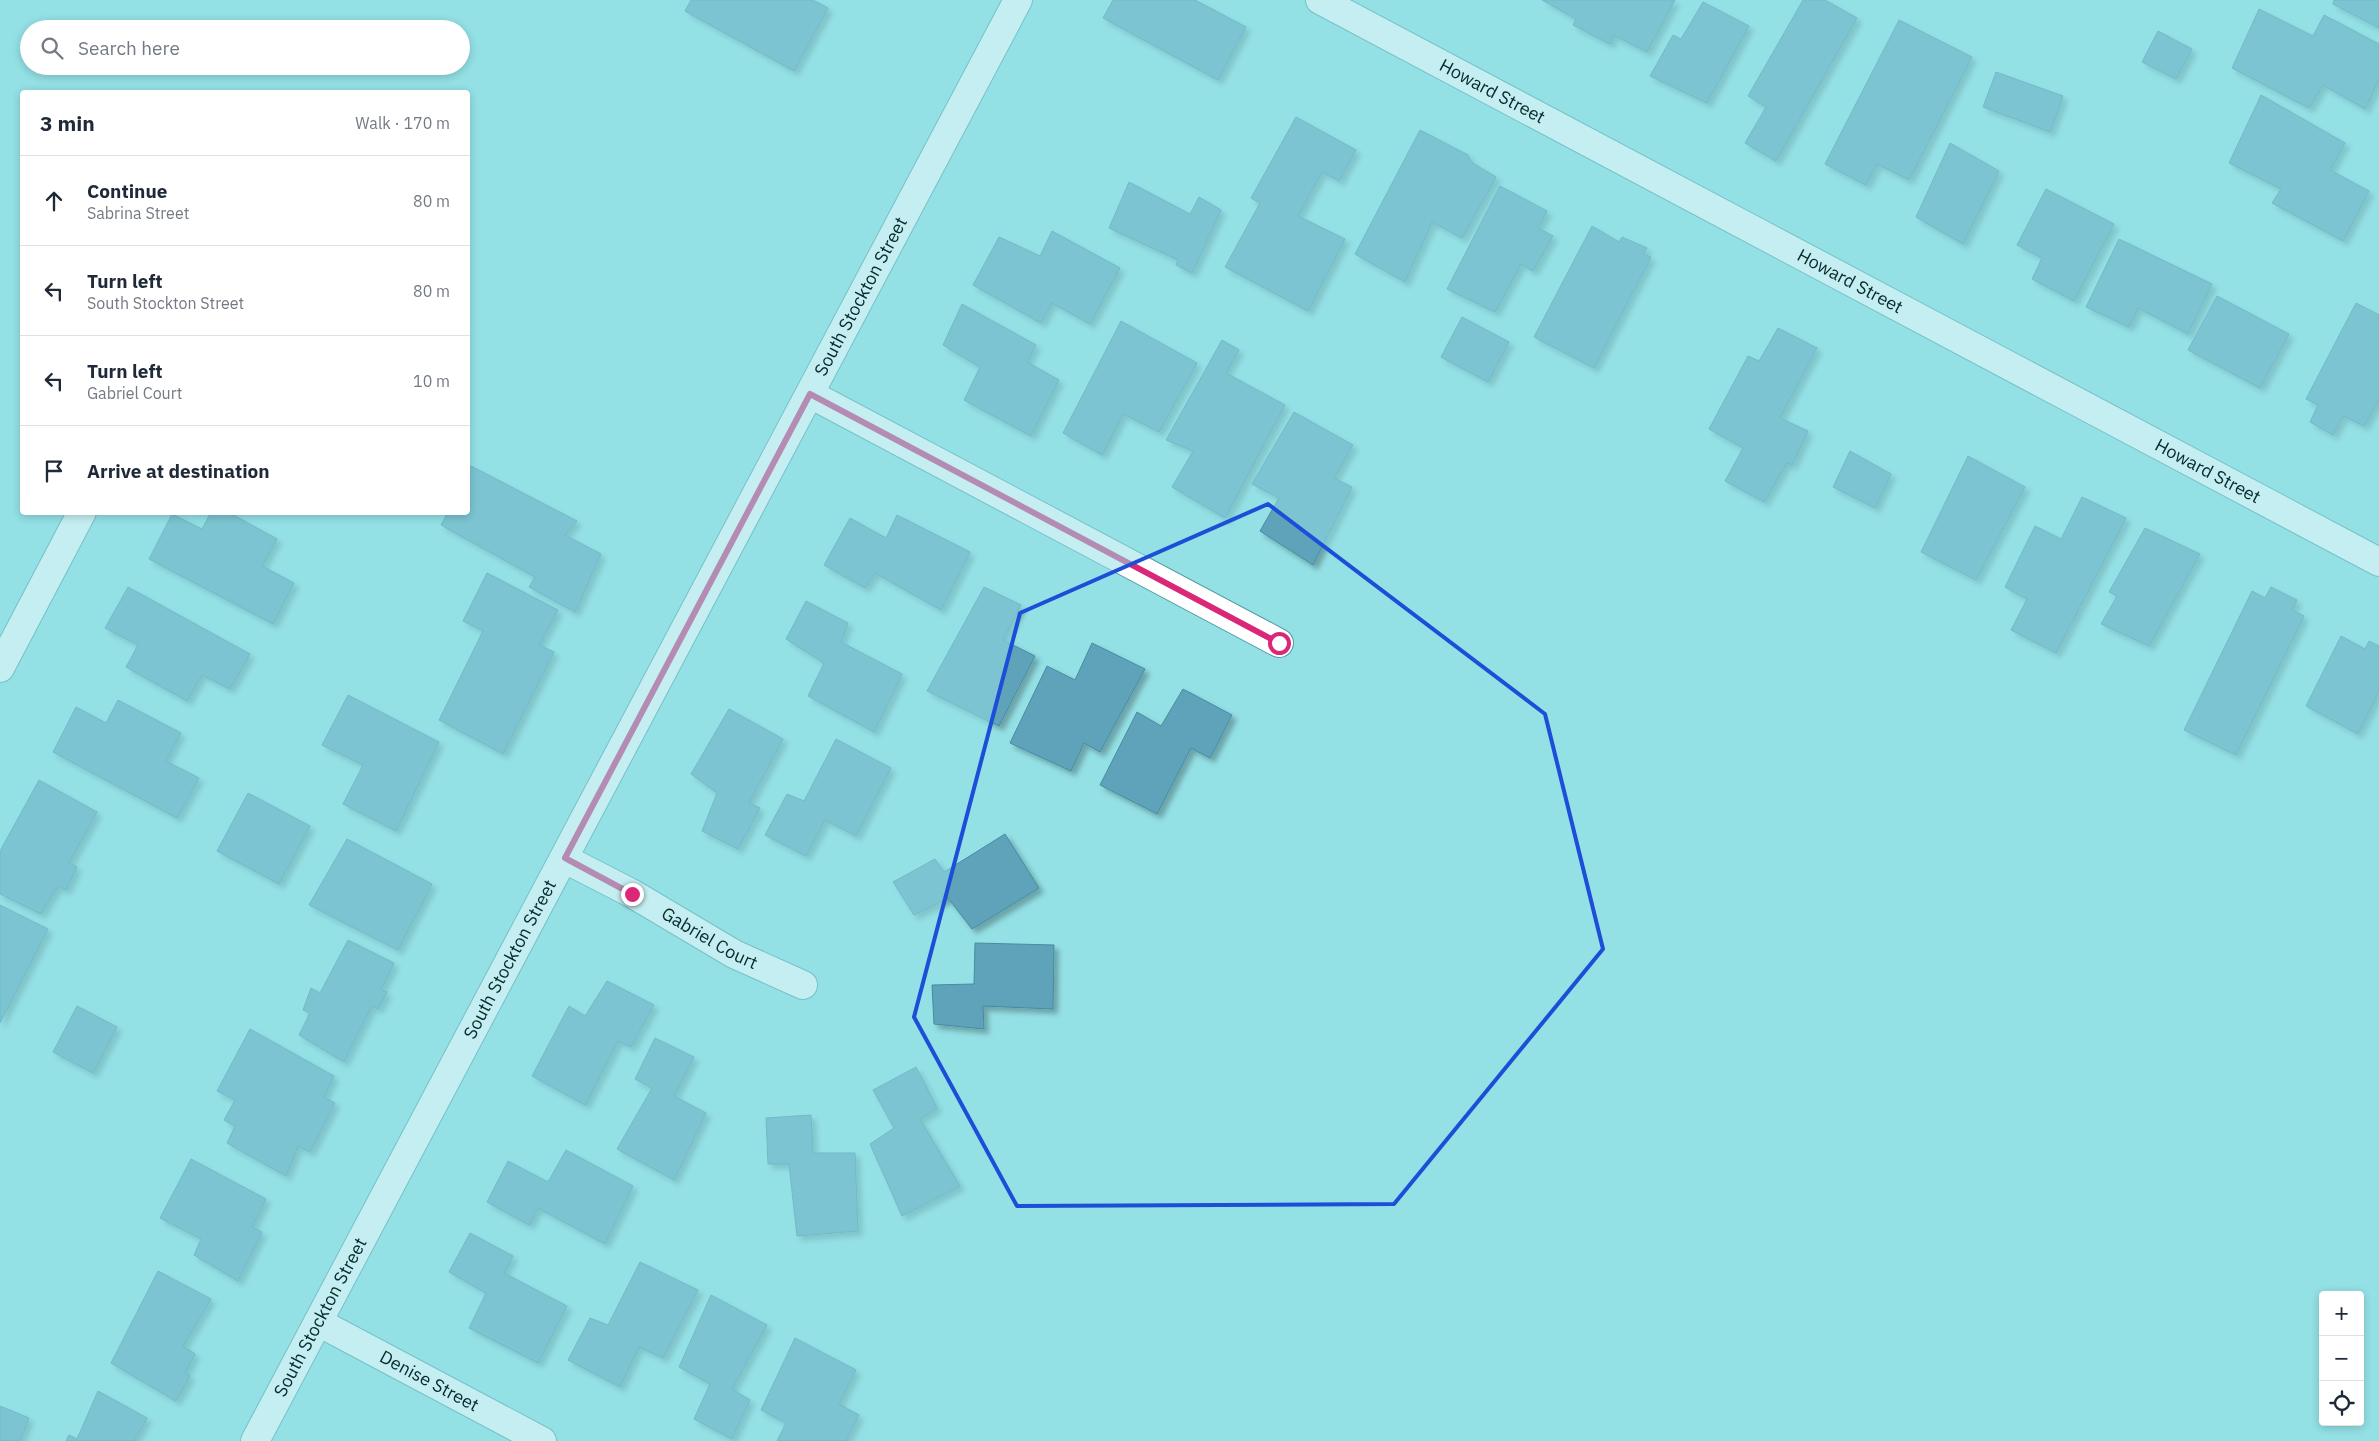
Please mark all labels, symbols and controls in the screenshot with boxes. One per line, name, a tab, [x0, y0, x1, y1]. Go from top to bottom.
search box	[20, 20, 470, 75]
icon: search	[38, 34, 66, 62]
text: Search here	[78, 36, 180, 60]
street label: Howard Street	[1436, 53, 1549, 128]
text: 3 min	[40, 109, 95, 137]
text: Walk · 170 m	[355, 113, 450, 133]
text: Continue	[87, 179, 167, 203]
icon: ahead	[40, 187, 68, 215]
text: 80 m	[413, 191, 450, 211]
text: Sabrina Street	[87, 203, 189, 223]
street label: South Stockton Street	[809, 213, 912, 380]
street label: Howard Street	[1793, 243, 1907, 318]
text: Turn left	[87, 269, 163, 293]
icon: left	[40, 277, 68, 305]
text: 80 m	[413, 281, 450, 301]
text: South Stockton Street	[87, 293, 244, 313]
text: Turn left	[87, 359, 163, 383]
icon: left	[40, 367, 68, 395]
text: 10 m	[413, 371, 450, 391]
text: Gabriel Court	[87, 383, 182, 403]
street label: Howard Street	[2151, 433, 2265, 508]
icon: arrive	[40, 457, 68, 485]
text: Arrive at destination	[87, 459, 270, 483]
route start	[1268, 632, 1291, 655]
street label: South Stockton Street	[458, 875, 561, 1043]
route end	[621, 883, 644, 906]
street label: Gabriel Court	[657, 901, 761, 974]
street label: South Stockton Street	[268, 1233, 372, 1401]
map controls	[2319, 1291, 2364, 1426]
button: +	[2319, 1291, 2364, 1336]
button: −	[2319, 1336, 2364, 1381]
street label: Denise Street	[376, 1345, 483, 1416]
button: locate	[2319, 1381, 2364, 1426]

